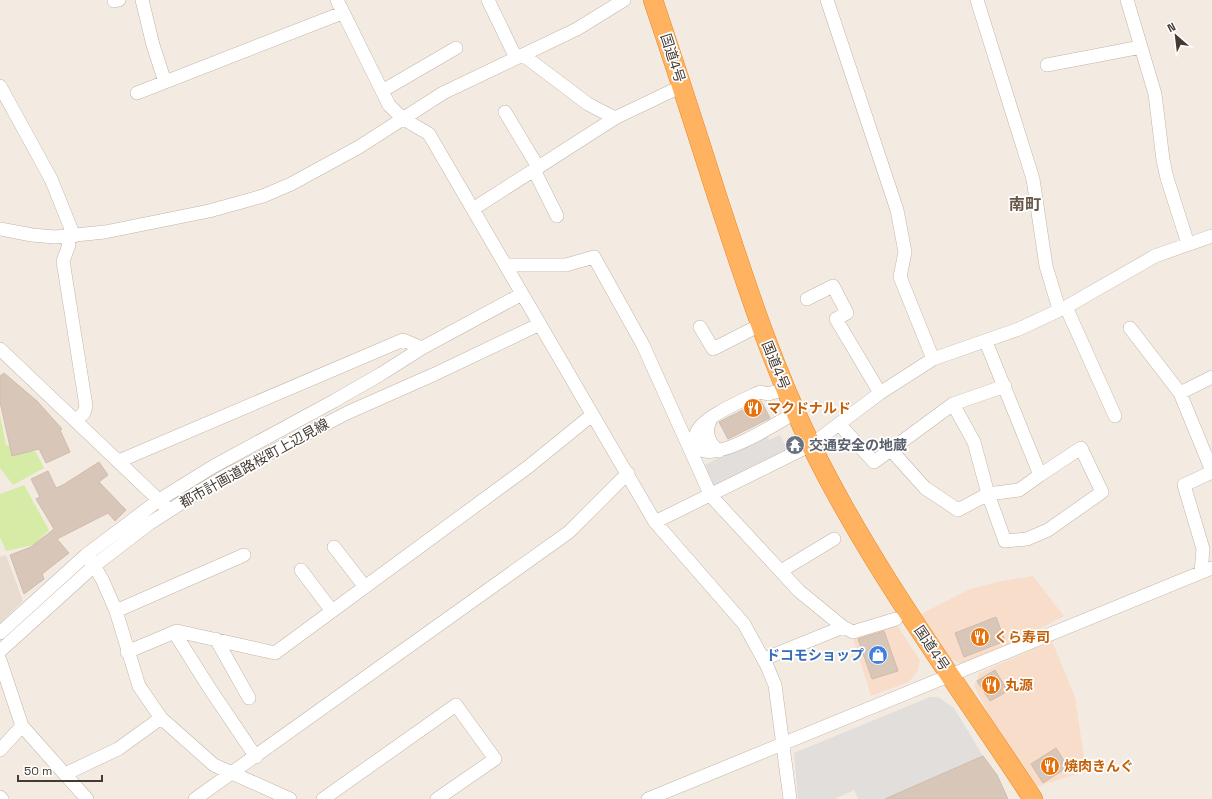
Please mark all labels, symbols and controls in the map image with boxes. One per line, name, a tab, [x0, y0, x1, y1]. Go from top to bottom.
north arrow	[1156, 16, 1196, 56]
text: N	[1165, 19, 1178, 35]
street label: 国道4号	[657, 31, 689, 85]
district label: 南町	[1009, 194, 1041, 215]
street label: 国道4号	[758, 338, 794, 392]
restaurant icon: マクドナルド	[742, 397, 764, 419]
place label: マクドナルド	[767, 399, 851, 417]
street label: 都市計画道路桜町上辺見線	[176, 414, 332, 512]
temple icon: 交通安全の地蔵	[784, 434, 806, 456]
place label: 交通安全の地蔵	[809, 436, 907, 454]
street label: 国道4号	[910, 622, 954, 674]
restaurant icon: くら寿司	[969, 626, 991, 648]
place label: くら寿司	[994, 628, 1050, 646]
shop icon: ドコモショップ	[867, 644, 889, 666]
place label: ドコモショップ	[766, 646, 864, 664]
restaurant icon: 丸源	[980, 674, 1002, 696]
place label: 丸源	[1005, 676, 1033, 694]
restaurant icon: 焼肉きんぐ	[1039, 755, 1061, 777]
scale bar	[18, 757, 102, 783]
place label: 焼肉きんぐ	[1064, 757, 1134, 775]
text: 50 m	[24, 763, 52, 779]

